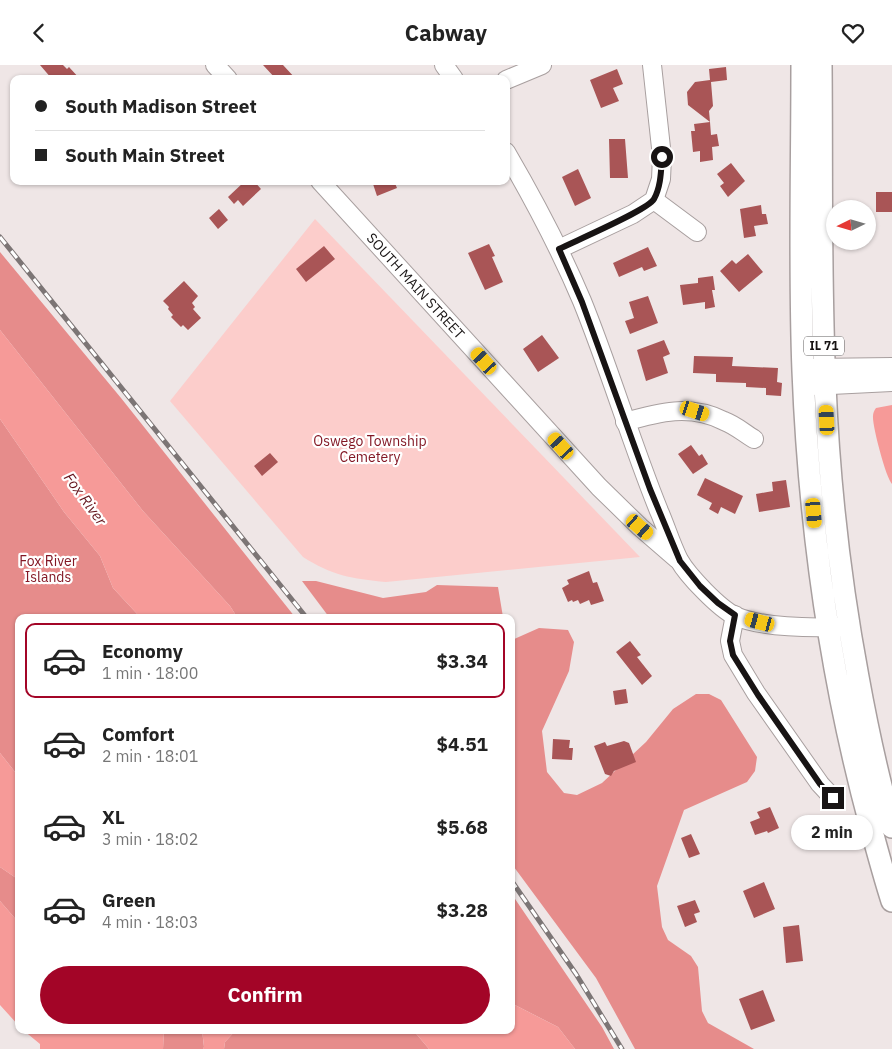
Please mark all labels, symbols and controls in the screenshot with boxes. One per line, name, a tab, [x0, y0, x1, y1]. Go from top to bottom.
text: Cabway	[405, 18, 487, 47]
icon: back	[25, 19, 53, 47]
icon: heart	[839, 19, 867, 47]
text: South Madison Street	[65, 94, 257, 118]
text: South Main Street	[65, 143, 225, 167]
route start	[651, 146, 673, 168]
north arrow	[826, 200, 876, 250]
map controls	[826, 200, 876, 250]
street label: SOUTH MAIN STREET	[363, 229, 469, 343]
road number: IL 71	[804, 337, 844, 355]
car	[468, 345, 499, 377]
car	[678, 399, 711, 423]
car	[818, 405, 835, 435]
car	[545, 430, 576, 462]
park label: Oswego Township Cemetery	[313, 432, 427, 466]
water label: Fox River	[60, 469, 111, 529]
car	[805, 497, 822, 529]
car	[623, 511, 656, 543]
park label: Fox River Islands	[19, 552, 77, 586]
car	[743, 611, 776, 633]
icon: car	[42, 638, 87, 683]
text: Economy	[102, 639, 183, 663]
text: $3.34	[436, 649, 488, 673]
text: 1 min · 18:00	[102, 663, 198, 683]
icon: car	[42, 721, 87, 766]
text: Comfort	[102, 722, 175, 746]
text: $4.51	[436, 732, 488, 756]
text: 2 min · 18:01	[102, 746, 198, 766]
route end	[822, 787, 844, 809]
icon: car	[42, 804, 87, 849]
text: XL	[102, 805, 125, 829]
text: $5.68	[436, 815, 488, 839]
callout: 2 min	[792, 815, 874, 851]
text: 2 min	[811, 822, 853, 842]
text: 3 min · 18:02	[102, 829, 198, 849]
icon: car	[42, 887, 87, 932]
text: Green	[102, 888, 156, 912]
text: $3.28	[436, 898, 488, 922]
text: 4 min · 18:03	[102, 912, 198, 932]
button: Confirm	[40, 966, 490, 1024]

